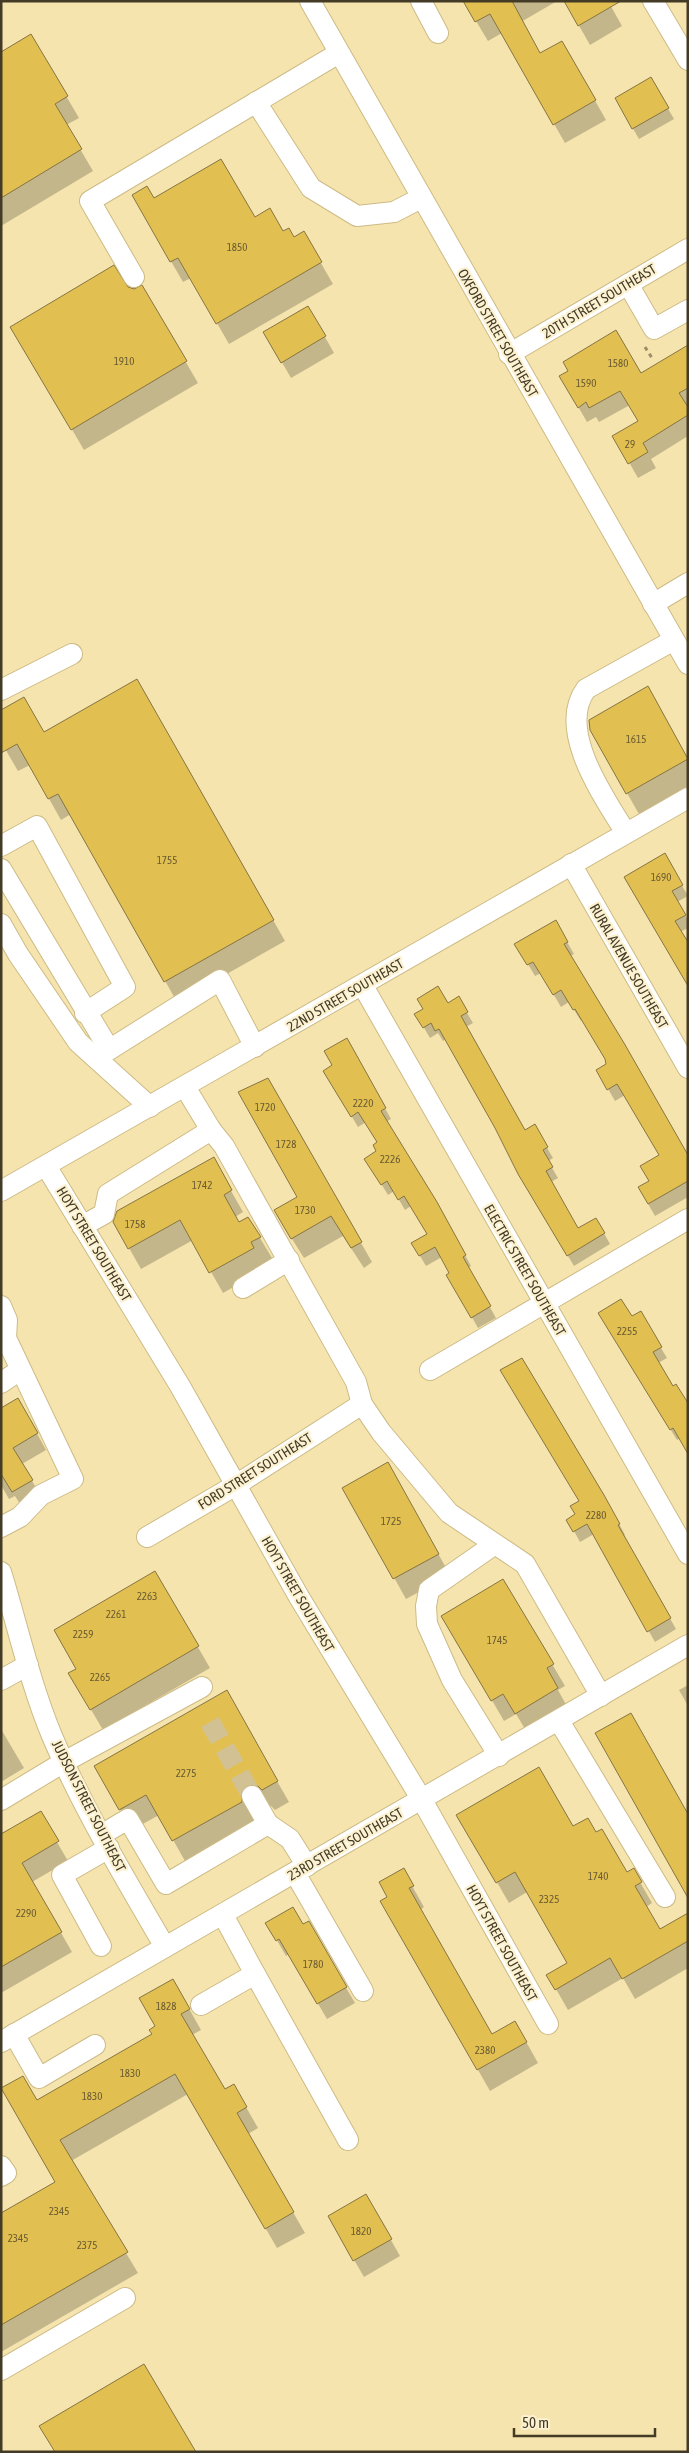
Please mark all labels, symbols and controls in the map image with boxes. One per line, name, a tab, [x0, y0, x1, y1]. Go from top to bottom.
house number: 1850	[227, 241, 247, 253]
street label: 20TH STREET SOUTHEAST	[539, 261, 659, 341]
street label: OXFORD STREET SOUTHEAST	[455, 266, 541, 400]
house number: 1910	[114, 355, 134, 367]
house number: 1580	[608, 357, 628, 369]
house number: 1590	[576, 377, 596, 389]
house number: 29	[625, 438, 635, 450]
house number: 1615	[626, 733, 646, 745]
house number: 1755	[157, 854, 177, 866]
house number: 1690	[651, 871, 671, 883]
street label: RURAL AVENUE SOUTHEAST	[587, 901, 671, 1031]
street label: 22ND STREET SOUTHEAST	[284, 955, 406, 1035]
house number: 2220	[353, 1097, 373, 1109]
house number: 1720	[255, 1101, 275, 1113]
house number: 1728	[276, 1138, 296, 1150]
house number: 2226	[380, 1153, 400, 1165]
house number: 1742	[192, 1179, 212, 1191]
street label: HOYT STREET SOUTHEAST	[53, 1184, 135, 1304]
street label: ELECTRIC STREET SOUTHEAST	[481, 1201, 569, 1339]
house number: 1730	[295, 1204, 315, 1216]
house number: 1758	[125, 1218, 145, 1230]
house number: 2255	[617, 1325, 637, 1337]
street label: FORD STREET SOUTHEAST	[195, 1429, 315, 1513]
house number: 2280	[586, 1509, 606, 1521]
house number: 1725	[381, 1515, 401, 1527]
street label: HOYT STREET SOUTHEAST	[258, 1533, 338, 1655]
house number: 2263	[137, 1590, 157, 1602]
house number: 2261	[106, 1608, 126, 1620]
house number: 2259	[73, 1628, 93, 1640]
house number: 1745	[487, 1634, 507, 1646]
house number: 2265	[90, 1671, 110, 1683]
street label: JUDSON STREET SOUTHEAST	[49, 1738, 129, 1874]
house number: 2275	[176, 1767, 196, 1779]
street label: 23RD STREET SOUTHEAST	[285, 1804, 405, 1884]
house number: 1740	[588, 1870, 608, 1882]
street label: HOYT STREET SOUTHEAST	[463, 1882, 541, 2004]
house number: 2325	[539, 1893, 559, 1905]
house number: 2290	[16, 1907, 36, 1919]
house number: 1780	[303, 1958, 323, 1970]
house number: 1828	[156, 2000, 176, 2012]
house number: 2380	[475, 2044, 495, 2056]
house number: 1830	[120, 2067, 140, 2079]
house number: 1830	[82, 2090, 102, 2102]
house number: 2345	[49, 2205, 69, 2217]
house number: 1820	[351, 2225, 371, 2237]
house number: 2345	[8, 2232, 28, 2244]
house number: 2375	[77, 2239, 97, 2251]
scale bar	[514, 2406, 655, 2438]
text: 50 m	[522, 2414, 549, 2431]

